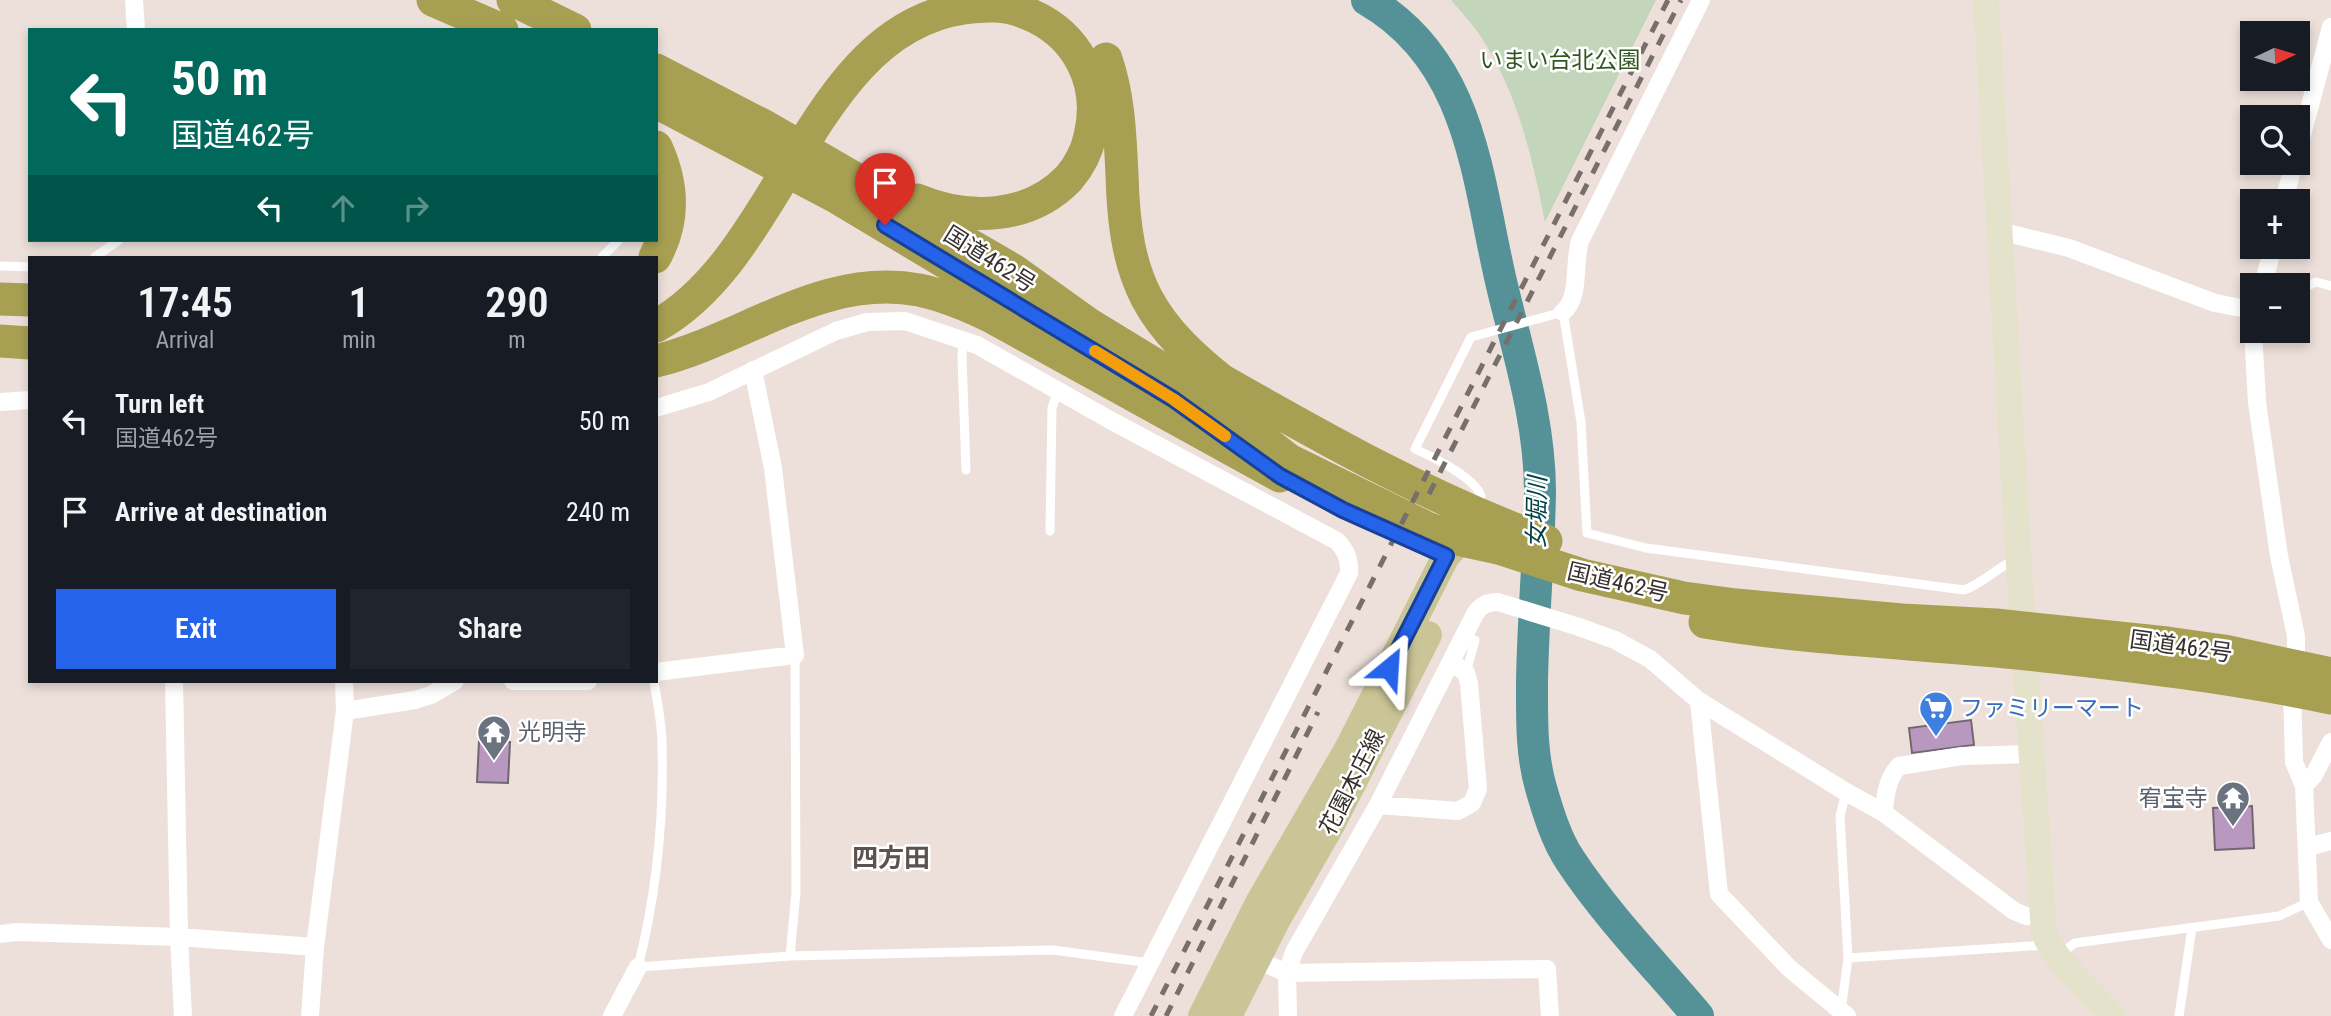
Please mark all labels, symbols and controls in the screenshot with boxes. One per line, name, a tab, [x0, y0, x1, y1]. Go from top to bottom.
north arrow	[2240, 21, 2310, 91]
map controls	[2240, 21, 2310, 343]
park label: いまい台北公園	[1480, 47, 1641, 74]
text: 50 m	[171, 50, 268, 107]
icon: left	[56, 56, 147, 147]
button: search	[2240, 105, 2310, 175]
text: 国道462号	[171, 116, 314, 154]
pin	[855, 153, 915, 225]
icon: arrive	[866, 164, 904, 202]
icon: left	[251, 189, 289, 227]
icon: ahead	[324, 189, 362, 227]
icon: right	[397, 189, 435, 227]
button: +	[2240, 189, 2310, 259]
street label: 国道462号	[939, 221, 1041, 298]
button: −	[2240, 273, 2310, 343]
text: 17:45	[137, 278, 233, 327]
text: 1	[349, 278, 370, 327]
text: 290	[485, 278, 549, 327]
text: Arrival	[156, 327, 214, 354]
text: min	[342, 327, 376, 354]
text: m	[508, 327, 526, 354]
text: Turn left	[115, 389, 204, 419]
icon: left	[56, 402, 94, 440]
text: 50 m	[579, 406, 630, 436]
text: 国道462号	[115, 425, 218, 452]
water label: 女堀川	[1522, 473, 1552, 548]
icon: arrive	[56, 493, 94, 531]
text: Arrive at destination	[115, 497, 327, 527]
text: 240 m	[566, 497, 630, 527]
street label: 国道462号	[1565, 558, 1671, 607]
button: Exit	[56, 589, 336, 669]
button: Share	[350, 589, 630, 669]
street label: 国道462号	[2128, 626, 2234, 667]
position arrow	[1352, 631, 1426, 705]
supermarket icon: ファミリーマート	[1917, 689, 1955, 738]
place label: ファミリーマート	[1960, 695, 2144, 722]
temple icon: 光明寺	[475, 713, 513, 762]
place label: 光明寺	[518, 719, 587, 746]
street label: 花園本庄線	[1314, 725, 1391, 840]
temple icon: 宥宝寺	[2214, 779, 2252, 828]
place label: 宥宝寺	[2139, 785, 2208, 812]
district label: 四方田	[852, 843, 930, 873]

